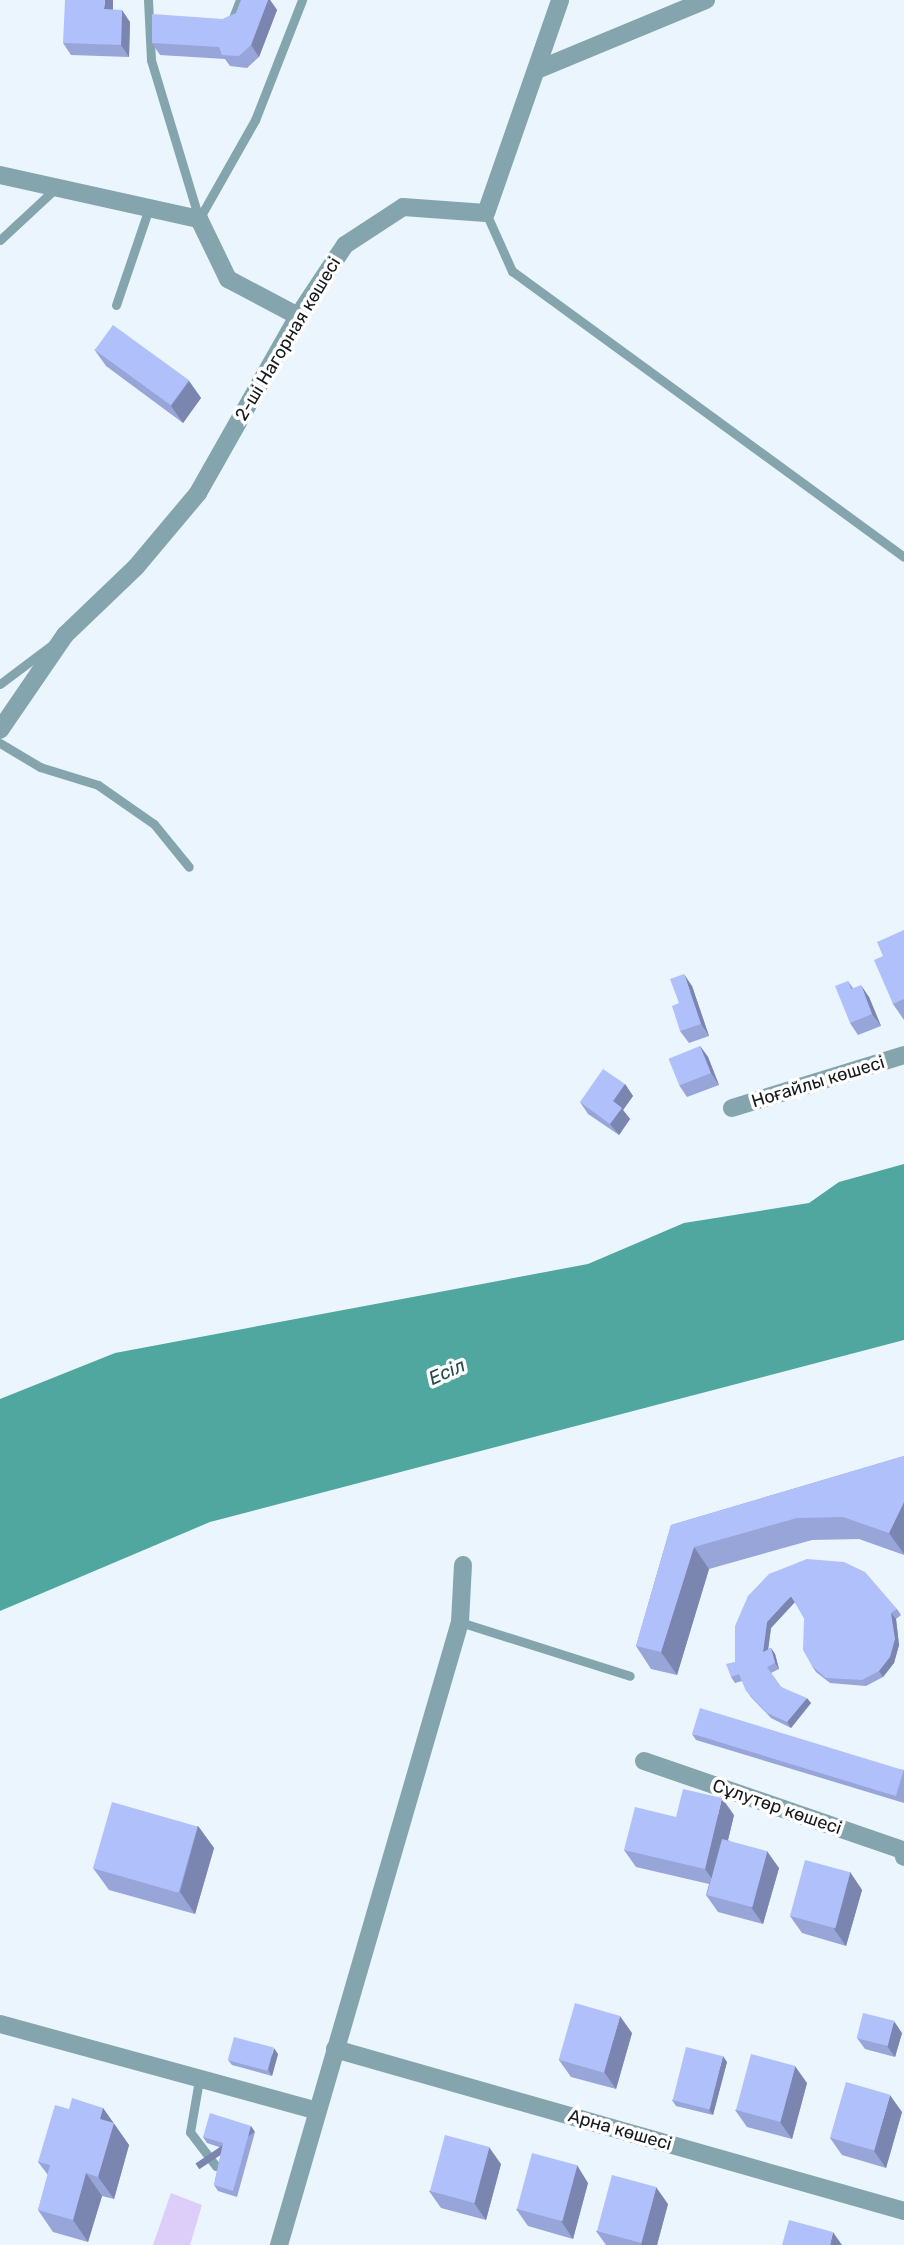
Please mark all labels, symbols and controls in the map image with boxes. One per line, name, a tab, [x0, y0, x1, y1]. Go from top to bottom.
street label: 2-ші Нагорная көшесі	[231, 253, 345, 425]
street label: Ноғайлы көшесі	[749, 1052, 887, 1112]
water label: Есіл	[425, 1354, 469, 1390]
street label: Сұлутөр көшесі	[710, 1775, 844, 1839]
street label: Арна көшесі	[566, 2105, 674, 2155]

